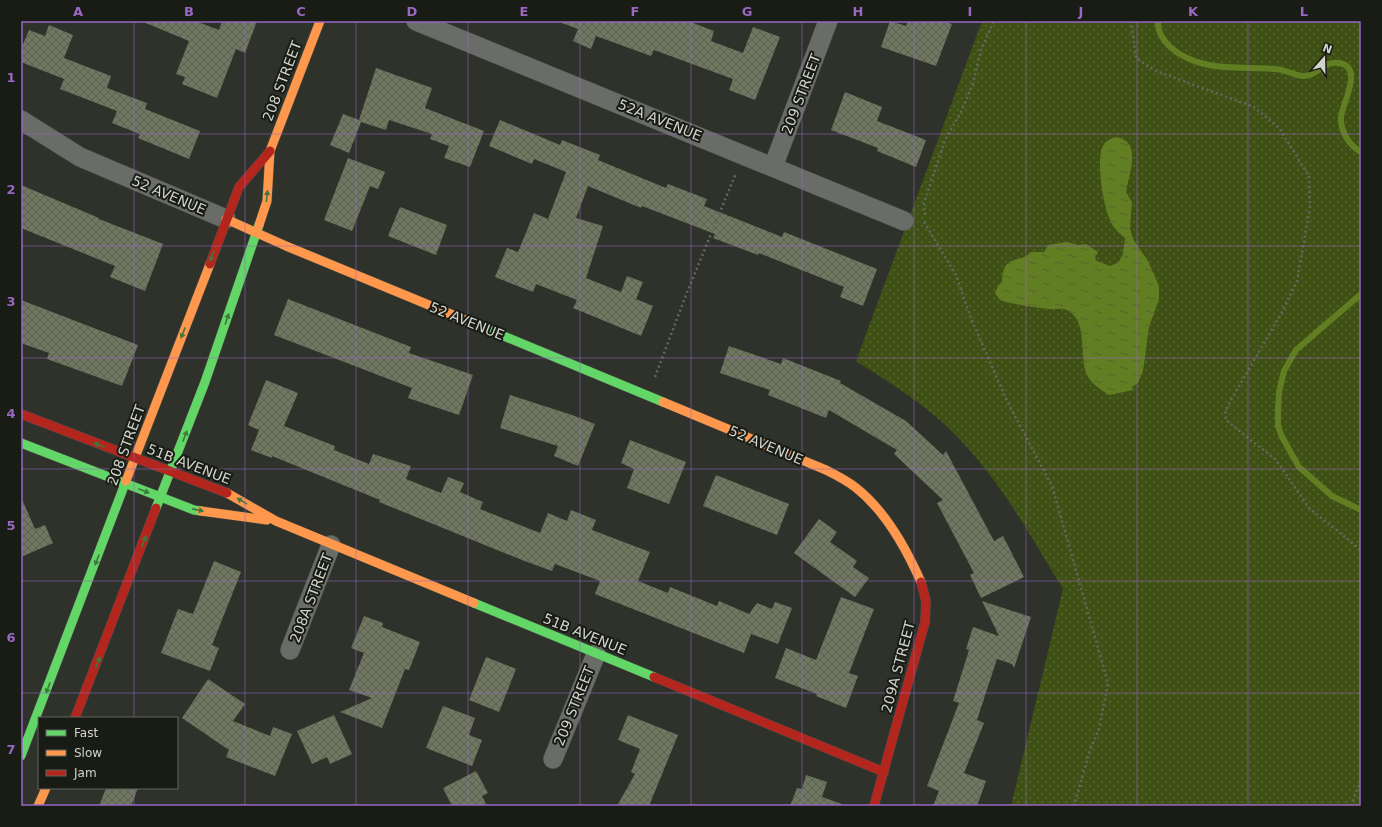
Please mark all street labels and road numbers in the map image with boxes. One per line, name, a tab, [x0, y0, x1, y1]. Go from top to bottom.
street label: 208 STREET	[259, 38, 305, 123]
street label: 209 STREET	[778, 51, 824, 136]
street label: 52A AVENUE	[616, 96, 704, 144]
street label: 52 AVENUE	[130, 172, 208, 218]
street label: 52 AVENUE	[427, 299, 507, 343]
street label: 208 STREET	[104, 402, 148, 487]
street label: 52 AVENUE	[727, 422, 805, 468]
street label: 51B AVENUE	[145, 441, 233, 487]
street label: 208A STREET	[287, 551, 335, 645]
street label: 51B AVENUE	[541, 610, 629, 658]
street label: 209A STREET	[878, 619, 918, 715]
street label: 209 STREET	[551, 663, 597, 748]

